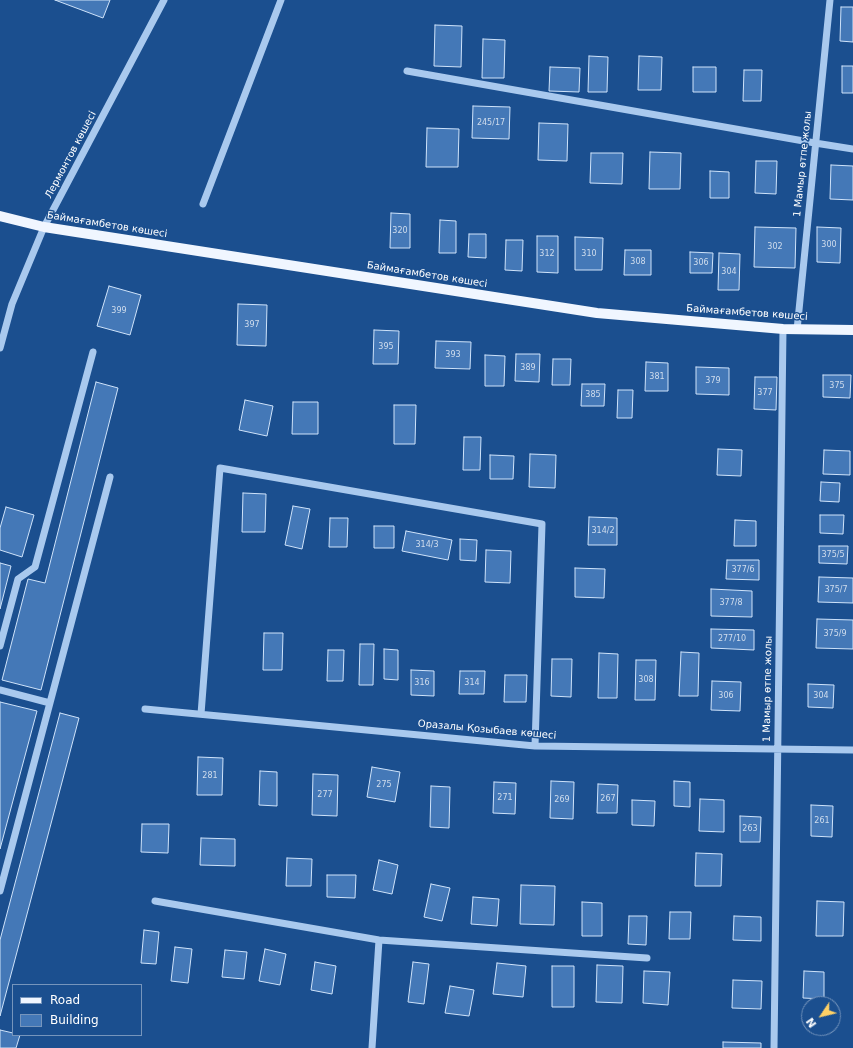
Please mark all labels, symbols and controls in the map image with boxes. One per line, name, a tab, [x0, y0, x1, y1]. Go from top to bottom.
street label: Лермонтов көшесі	[43, 109, 99, 201]
street label: 1 Мамыр өтпе жолы	[791, 110, 815, 218]
house number: 245/17	[477, 118, 505, 128]
street label: Баймағамбетов көшесі	[46, 210, 168, 240]
house number: 320	[392, 226, 408, 236]
house number: 300	[821, 240, 837, 250]
house number: 302	[767, 242, 783, 252]
house number: 312	[539, 249, 555, 259]
house number: 310	[581, 249, 597, 259]
house number: 308	[630, 257, 646, 267]
house number: 306	[693, 258, 709, 268]
street label: Баймағамбетов көшесі	[366, 260, 488, 290]
house number: 304	[721, 267, 737, 277]
street label: Баймағамбетов көшесі	[686, 303, 808, 323]
house number: 399	[111, 306, 127, 316]
house number: 397	[244, 320, 260, 330]
house number: 395	[378, 342, 394, 352]
house number: 393	[445, 350, 461, 360]
house number: 389	[520, 363, 536, 373]
house number: 381	[649, 372, 665, 382]
house number: 379	[705, 376, 721, 386]
house number: 375	[829, 381, 845, 391]
house number: 377	[757, 388, 773, 398]
house number: 385	[585, 390, 601, 400]
house number: 314/2	[591, 526, 615, 536]
house number: 314/3	[415, 540, 439, 550]
house number: 375/5	[821, 550, 845, 560]
house number: 377/6	[731, 565, 755, 575]
house number: 375/7	[824, 585, 848, 595]
house number: 377/8	[719, 598, 743, 608]
house number: 375/9	[823, 629, 847, 639]
house number: 277/10	[718, 634, 746, 644]
street label: 1 Мамыр өтпе жолы	[761, 636, 775, 742]
house number: 308	[638, 675, 654, 685]
house number: 316	[414, 678, 430, 688]
house number: 314	[464, 678, 480, 688]
house number: 306	[718, 691, 734, 701]
house number: 304	[813, 691, 829, 701]
street label: Оразалы Қозыбаев көшесі	[417, 718, 557, 742]
house number: 281	[202, 771, 218, 781]
house number: 275	[376, 780, 392, 790]
house number: 277	[317, 790, 333, 800]
house number: 271	[497, 793, 513, 803]
house number: 267	[600, 794, 616, 804]
house number: 269	[554, 795, 570, 805]
house number: 261	[814, 816, 830, 826]
house number: 263	[742, 824, 758, 834]
legend	[12, 984, 142, 1036]
text: Road	[50, 993, 80, 1007]
north arrow	[801, 996, 841, 1036]
text: Building	[50, 1013, 99, 1027]
text: N	[804, 1015, 820, 1030]

